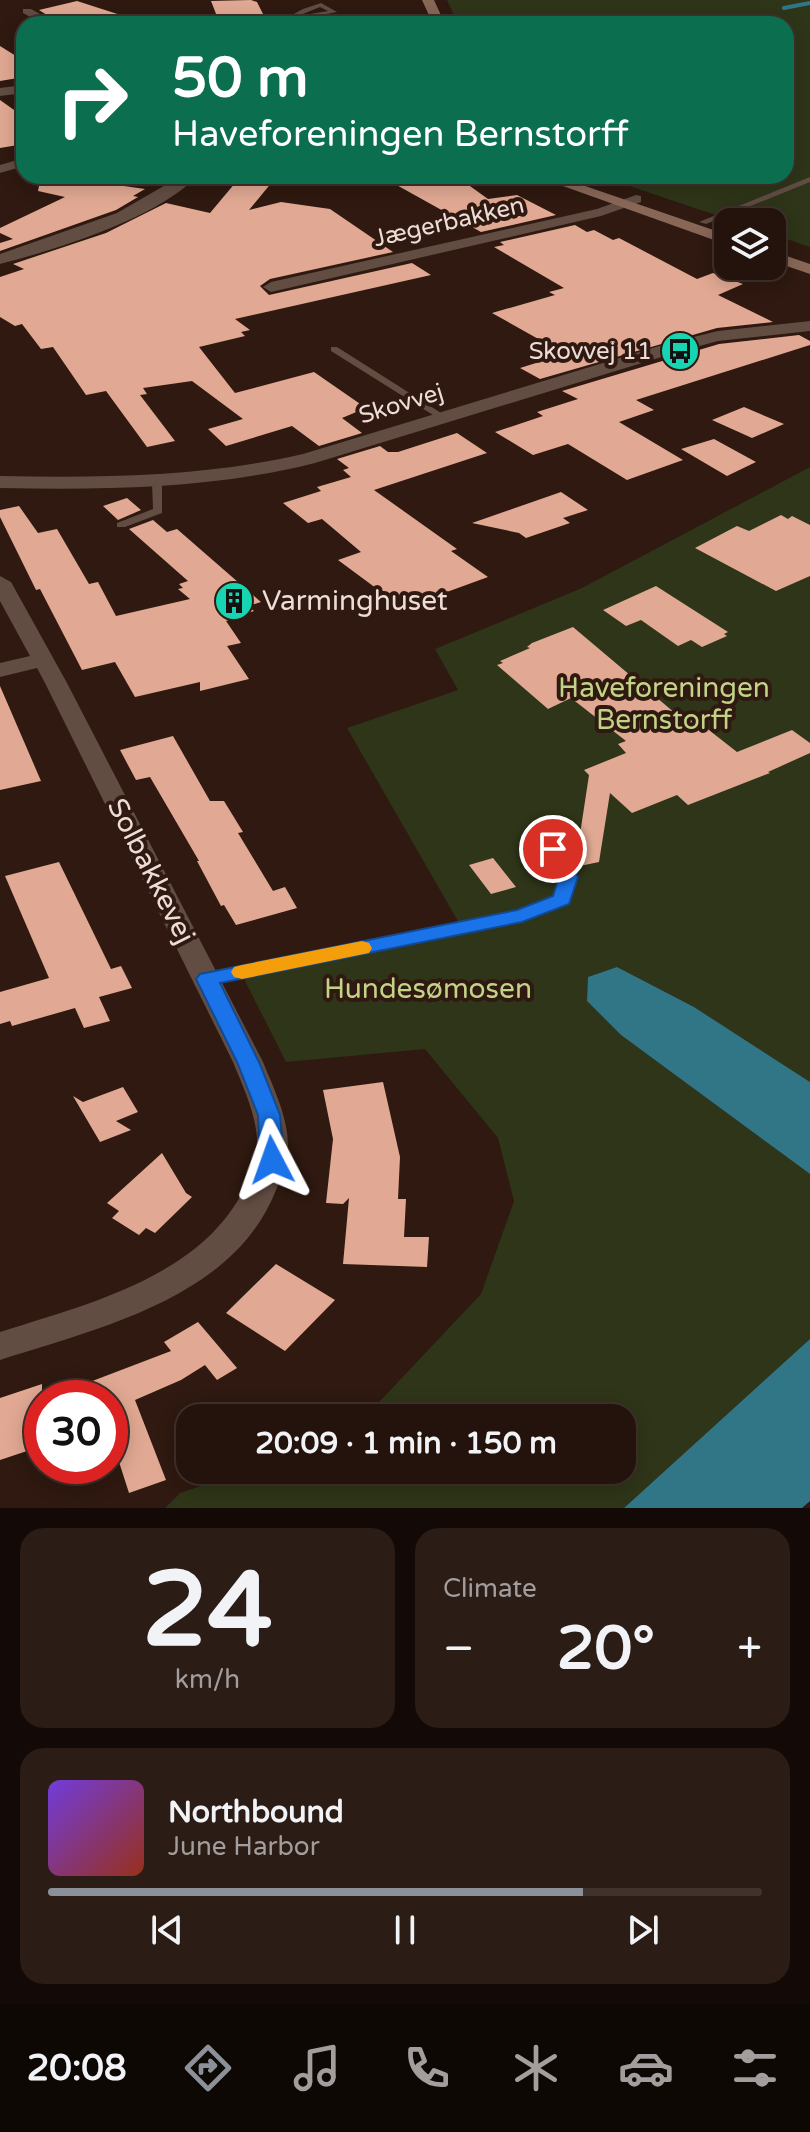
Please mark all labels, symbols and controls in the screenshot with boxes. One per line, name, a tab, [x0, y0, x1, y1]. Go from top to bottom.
text: 50 m	[172, 45, 308, 112]
icon: right	[40, 48, 144, 152]
text: Haveforeningen Bernstorff	[172, 113, 629, 156]
street label: Jægerbakken	[371, 191, 527, 253]
map controls	[714, 208, 786, 280]
button: layers	[714, 208, 786, 280]
bus stop icon: Skovvej 11	[659, 330, 701, 372]
place label: Skovvej 11	[529, 337, 652, 366]
street label: Skovvej	[355, 377, 447, 431]
building icon: Varminghuset	[213, 580, 255, 622]
place label: Varminghuset	[262, 584, 448, 618]
park label: Haveforeningen Bernstorff	[558, 671, 770, 737]
street label: Solbakkevej	[100, 793, 202, 949]
pin	[519, 815, 587, 883]
icon: arrive	[531, 827, 575, 871]
park label: Hundesømosen	[324, 972, 532, 1006]
position arrow	[230, 1118, 314, 1202]
speed limit sign: 30	[24, 1380, 128, 1484]
text: 20:09 · 1 min · 150 m	[255, 1425, 557, 1462]
text: 24	[142, 1549, 273, 1674]
text: Climate	[443, 1573, 537, 1604]
text: 20°	[557, 1613, 655, 1685]
text: −	[443, 1623, 474, 1676]
text: +	[737, 1623, 762, 1676]
text: km/h	[175, 1664, 240, 1695]
text: Northbound	[168, 1794, 344, 1831]
text: June Harbor	[168, 1831, 320, 1862]
icon: previous	[145, 1908, 189, 1952]
icon: pause	[383, 1908, 427, 1952]
icon: next	[621, 1908, 665, 1952]
icon: directions	[180, 2040, 236, 2096]
icon: music	[289, 2040, 345, 2096]
icon: phone	[399, 2040, 455, 2096]
icon: climate	[508, 2040, 564, 2096]
icon: car	[618, 2040, 674, 2096]
icon: filters	[727, 2040, 783, 2096]
text: 20:08	[27, 2047, 127, 2090]

